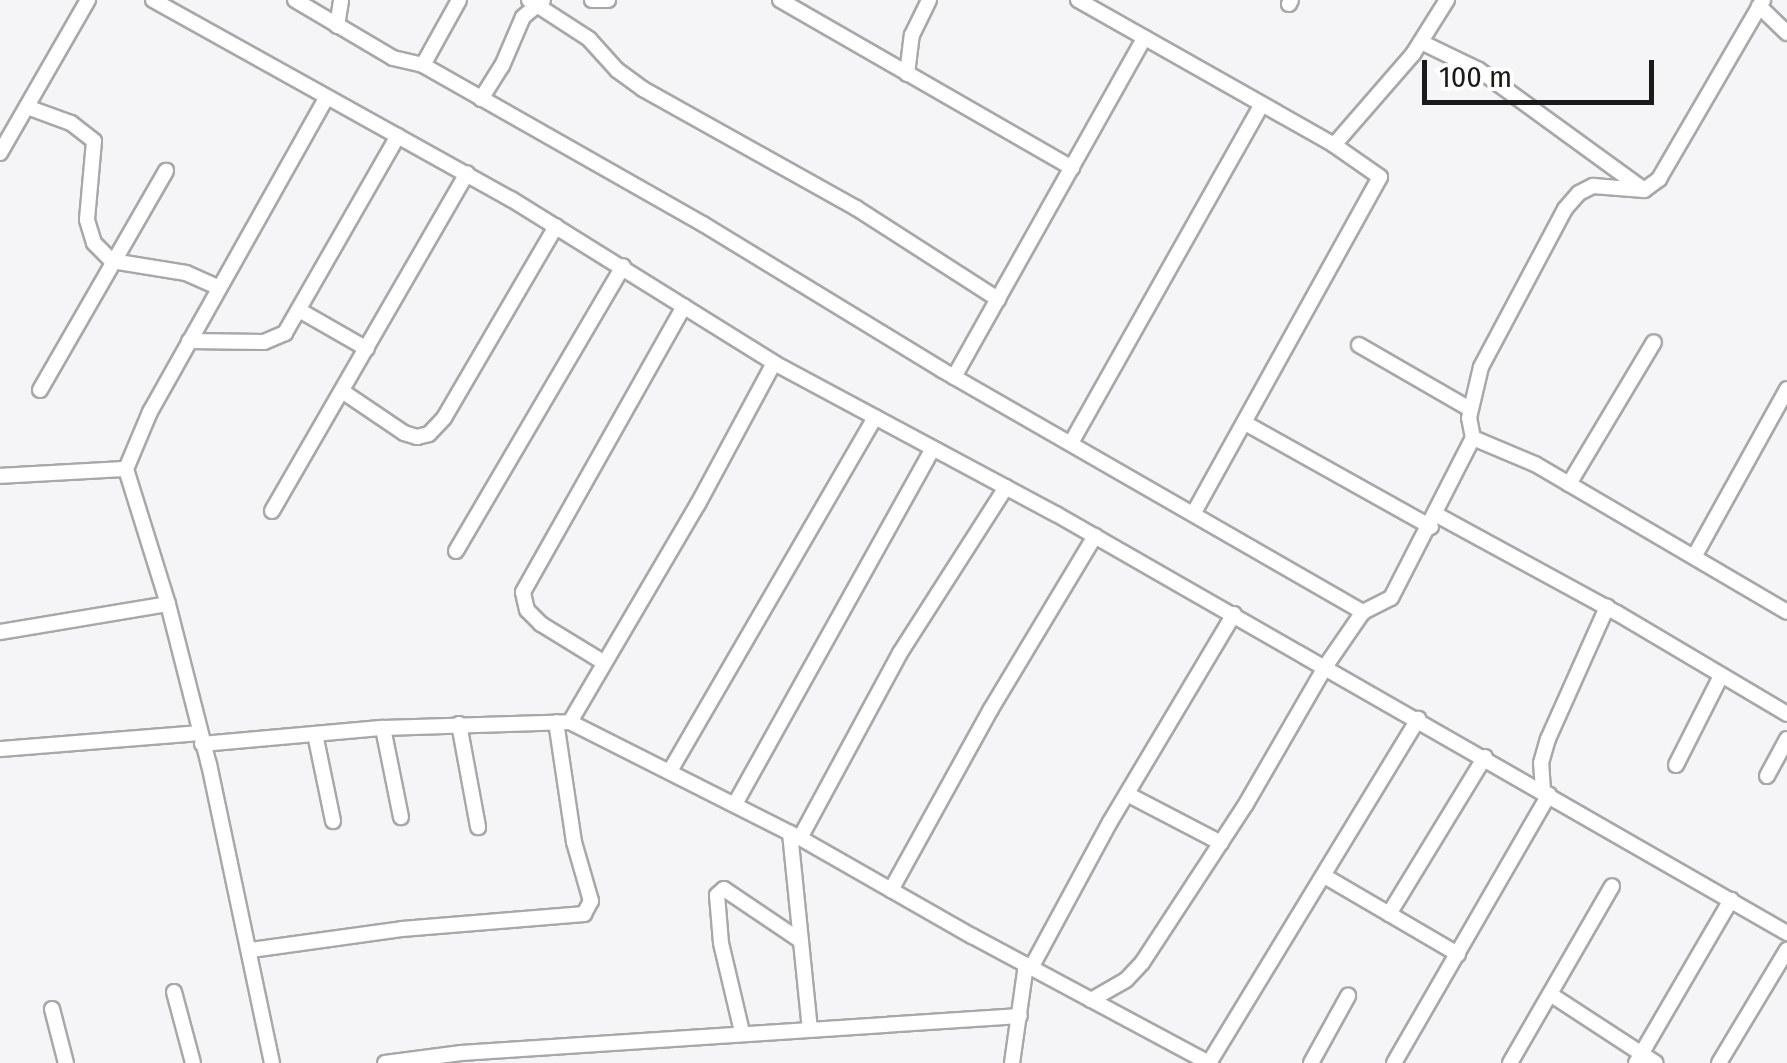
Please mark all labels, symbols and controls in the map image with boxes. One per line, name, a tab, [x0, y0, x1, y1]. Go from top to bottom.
scale bar	[1427, 40, 1660, 102]
text: 100 m	[1439, 59, 1512, 95]

